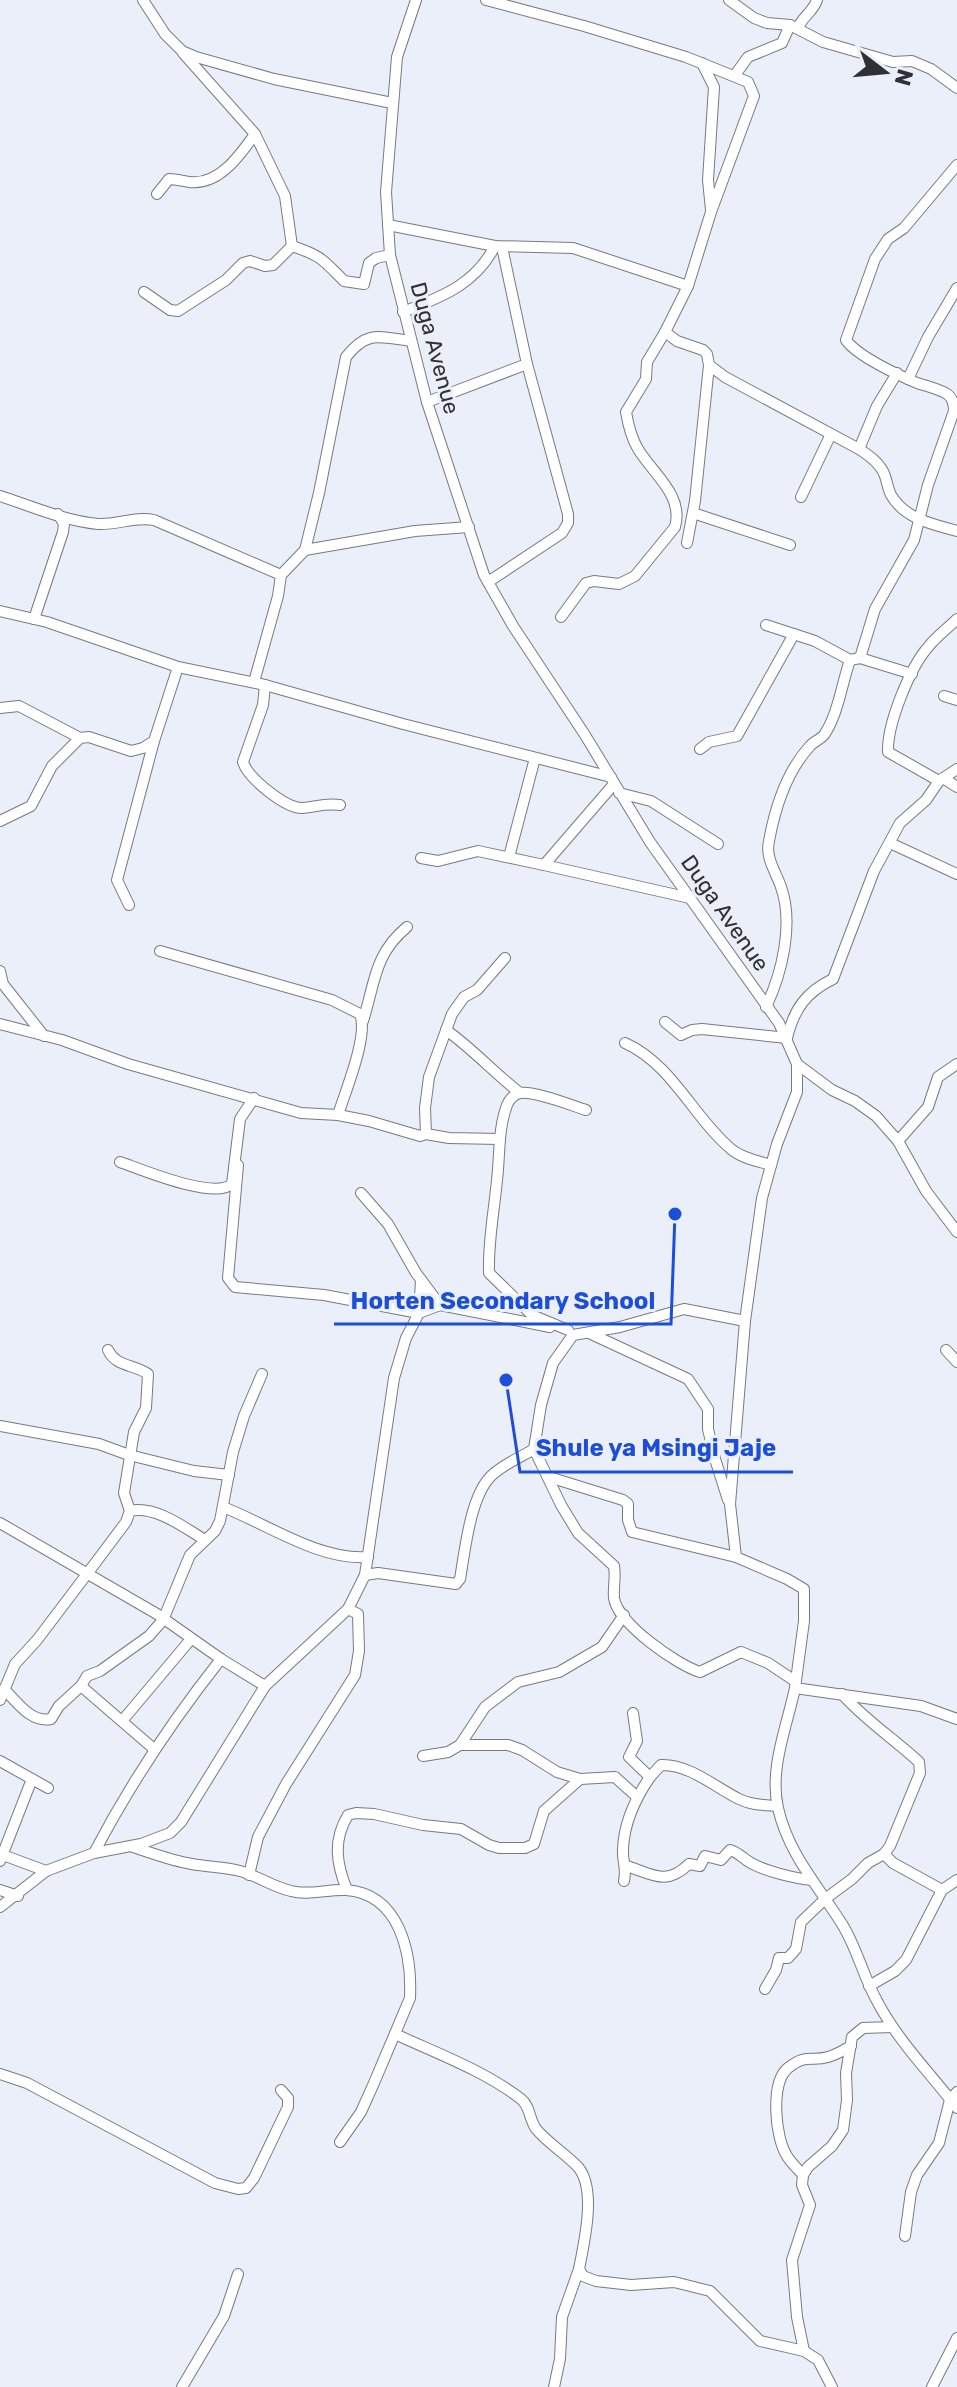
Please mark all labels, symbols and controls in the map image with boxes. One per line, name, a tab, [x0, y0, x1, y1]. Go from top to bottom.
north arrow	[845, 32, 925, 112]
text: N	[889, 66, 919, 89]
street label: Duga Avenue	[404, 279, 466, 417]
street label: Duga Avenue	[675, 850, 775, 976]
callout: Horten Secondary School	[334, 1276, 671, 1324]
text: Horten Secondary School	[351, 1287, 655, 1315]
callout: Shule ya Msingi Jaje	[520, 1424, 793, 1472]
text: Shule ya Msingi Jaje	[536, 1434, 776, 1462]

